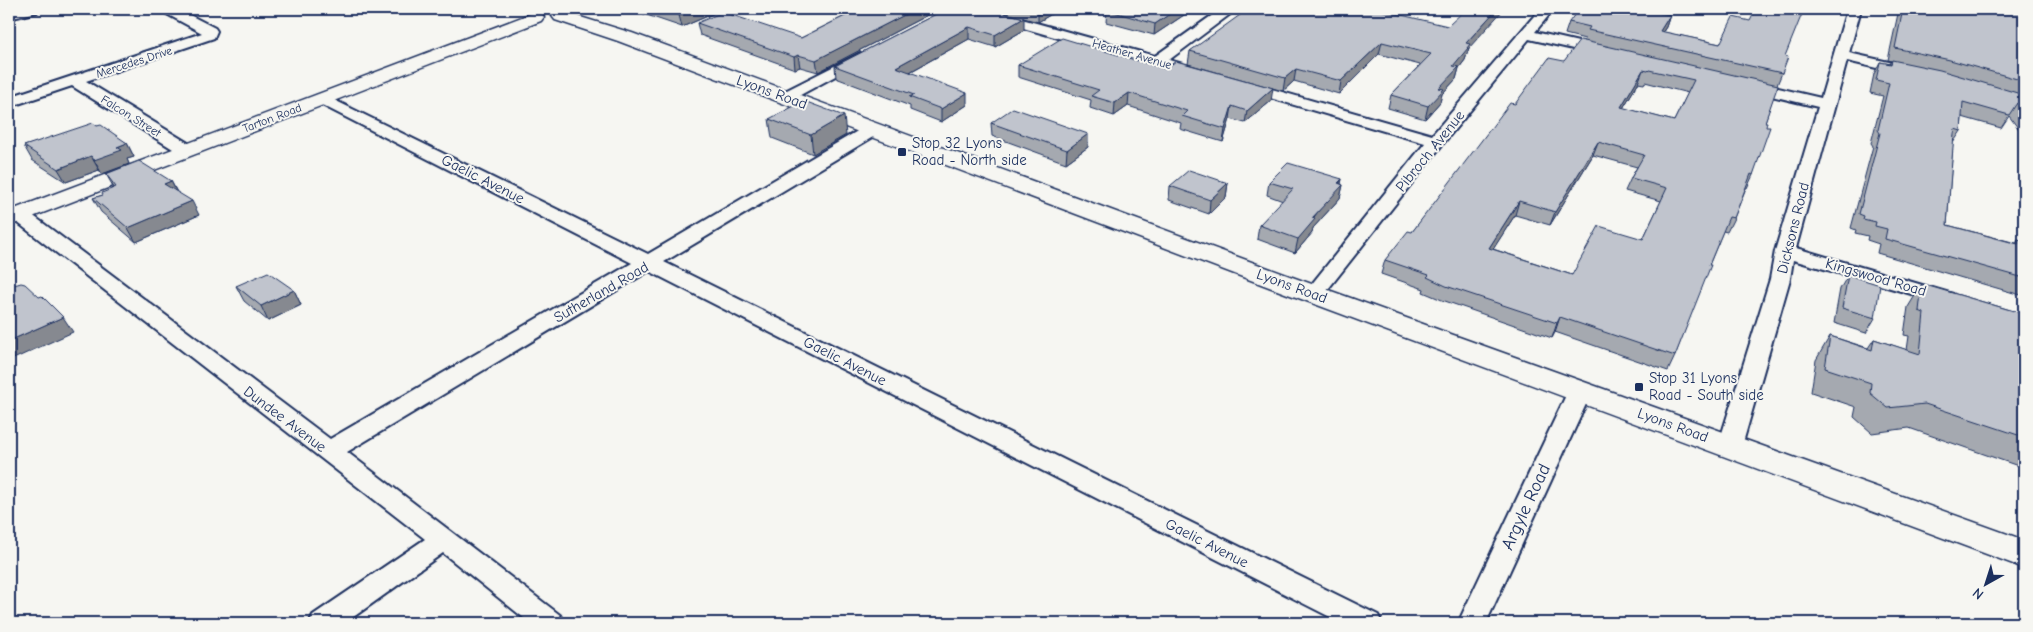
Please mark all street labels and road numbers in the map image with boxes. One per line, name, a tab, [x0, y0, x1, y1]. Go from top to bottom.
street label: Heather Avenue	[1091, 36, 1173, 72]
street label: Mercedes Drive	[94, 43, 174, 81]
street label: Lyons Road	[734, 71, 810, 113]
street label: Falcon Street	[99, 92, 164, 140]
street label: Tarton Road	[241, 100, 303, 136]
street label: Pibroch Avenue	[1392, 106, 1469, 195]
street label: Gaelic Avenue	[439, 150, 528, 208]
street label: Dicksons Road	[1773, 181, 1813, 275]
street label: Kingswood Road	[1823, 254, 1929, 300]
street label: Sutherland Road	[550, 258, 652, 326]
street label: Lyons Road	[1254, 265, 1330, 307]
street label: Gaelic Avenue	[801, 332, 890, 390]
street label: Dundee Avenue	[240, 382, 330, 456]
street label: Lyons Road	[1635, 404, 1711, 446]
street label: Argyle Road	[1497, 461, 1555, 553]
street label: Gaelic Avenue	[1163, 514, 1252, 572]

